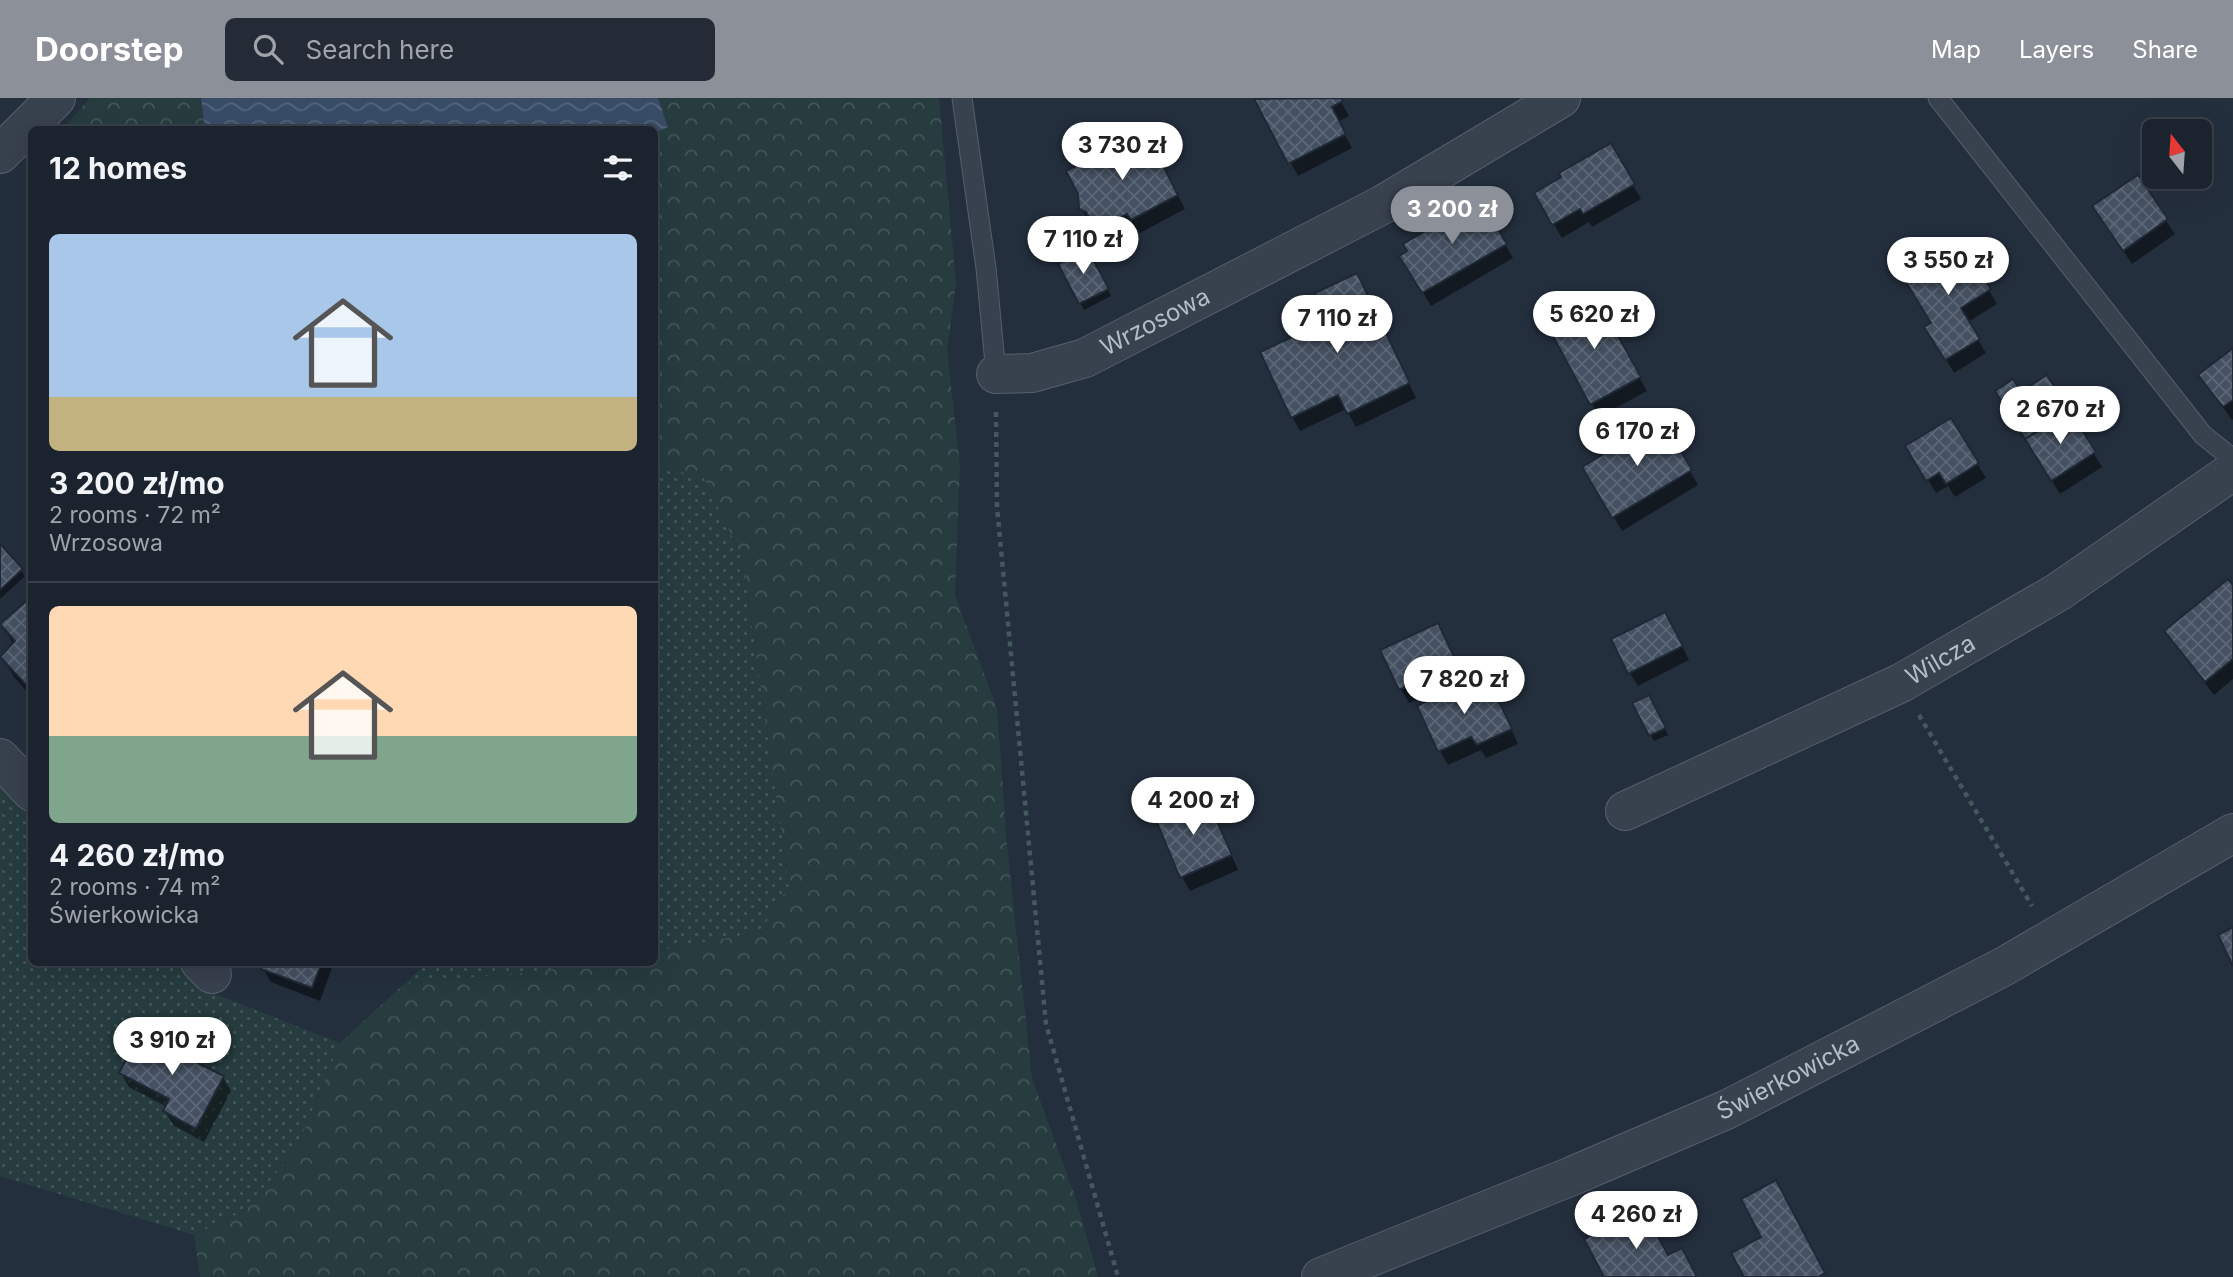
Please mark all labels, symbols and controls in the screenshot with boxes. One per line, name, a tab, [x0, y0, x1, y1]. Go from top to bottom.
search box	[225, 18, 715, 81]
text: Doorstep	[35, 29, 183, 69]
icon: search	[249, 30, 287, 68]
text: Search here	[305, 34, 454, 65]
text: Map	[1931, 35, 1981, 64]
text: Layers	[2019, 35, 2094, 64]
text: Share	[2132, 35, 2198, 64]
north arrow	[2142, 119, 2212, 189]
map controls	[2142, 119, 2212, 189]
pin: 3 730 zł	[1050, 122, 1194, 182]
text: 3 730 zł	[1078, 131, 1166, 159]
icon: filters	[599, 149, 637, 187]
text: 12 homes	[49, 150, 187, 186]
pin: 3 200 zł	[1380, 186, 1524, 246]
text: 3 200 zł	[1407, 195, 1497, 223]
pin: 7 110 zł	[1011, 216, 1155, 276]
text: 7 110 zł	[1043, 225, 1123, 253]
pin: 3 550 zł	[1876, 238, 2020, 297]
text: 3 550 zł	[1903, 246, 1993, 274]
icon: home	[280, 280, 406, 406]
street label: Wrzosowa	[1095, 281, 1214, 362]
pin: 5 620 zł	[1522, 292, 1666, 351]
pin: 7 110 zł	[1265, 296, 1409, 355]
text: 5 620 zł	[1549, 300, 1639, 328]
text: 7 110 zł	[1297, 304, 1377, 332]
pin: 2 670 zł	[1988, 386, 2132, 446]
text: 2 670 zł	[2016, 395, 2104, 423]
pin: 6 170 zł	[1565, 408, 1709, 468]
text: 6 170 zł	[1595, 417, 1679, 445]
text: 3 200 zł/mo	[49, 465, 225, 501]
text: 2 rooms · 72 m²	[49, 501, 221, 529]
text: Wrzosowa	[49, 529, 163, 557]
street label: Wilcza	[1900, 628, 1980, 691]
icon: home	[280, 652, 406, 778]
pin: 7 820 zł	[1392, 656, 1536, 716]
text: 7 820 zł	[1420, 665, 1508, 693]
pin: 4 200 zł	[1121, 778, 1265, 837]
text: 4 200 zł	[1147, 786, 1239, 814]
text: 4 260 zł/mo	[49, 837, 225, 873]
text: 2 rooms · 74 m²	[49, 873, 221, 901]
text: Świerkowicka	[49, 901, 199, 929]
pin: 3 910 zł	[100, 1018, 244, 1077]
text: 3 910 zł	[129, 1026, 215, 1054]
street label: Świerkowicka	[1712, 1029, 1864, 1126]
pin: 4 260 zł	[1564, 1192, 1708, 1251]
text: 4 260 zł	[1591, 1200, 1681, 1228]

